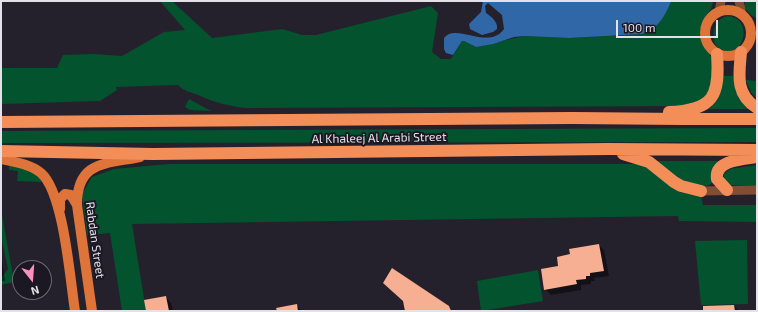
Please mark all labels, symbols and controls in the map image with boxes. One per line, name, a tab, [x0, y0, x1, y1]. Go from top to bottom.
scale bar	[618, 12, 720, 38]
text: 100 m	[623, 20, 655, 34]
street label: Al Khaleej Al Arabi Street	[311, 130, 447, 146]
street label: Rabdan Street	[82, 201, 108, 279]
north arrow	[12, 260, 52, 300]
text: N	[30, 284, 41, 298]

